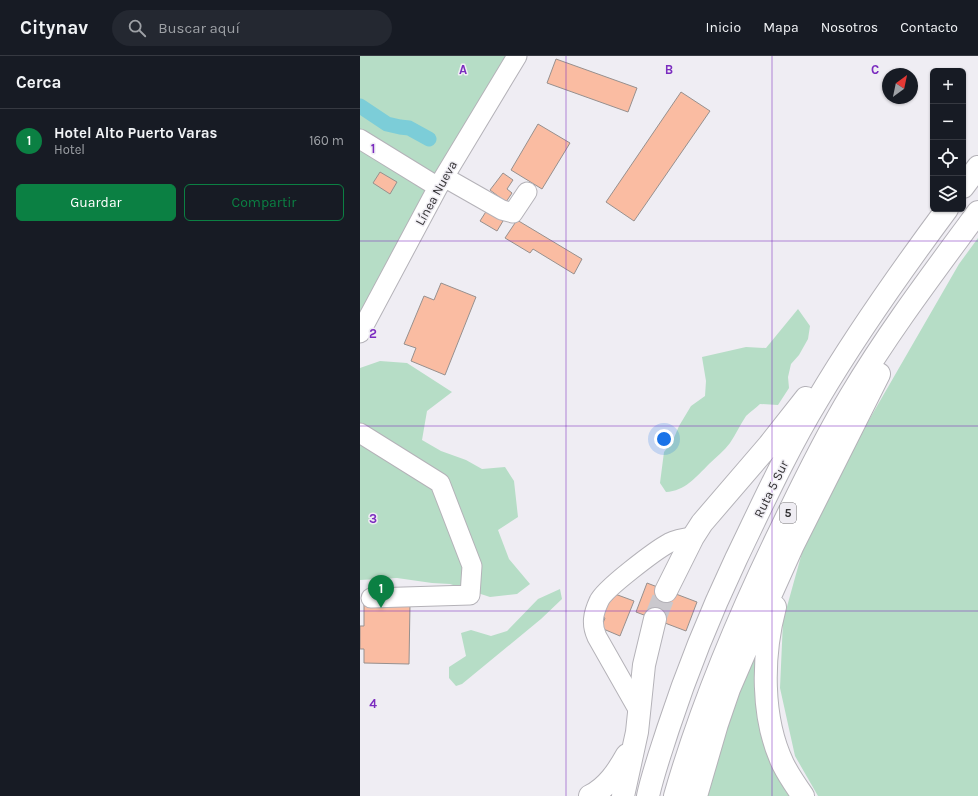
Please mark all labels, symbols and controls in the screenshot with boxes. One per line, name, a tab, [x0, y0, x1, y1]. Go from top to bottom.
search box	[112, 10, 392, 46]
text: Citynav	[20, 17, 88, 39]
icon: search	[126, 17, 148, 39]
text: Buscar aquí	[158, 19, 240, 37]
text: Inicio	[706, 19, 741, 36]
text: Mapa	[763, 19, 799, 36]
text: Nosotros	[821, 19, 878, 36]
text: Contacto	[900, 19, 958, 36]
text: A	[459, 62, 467, 77]
text: B	[665, 62, 673, 77]
text: C	[871, 62, 879, 77]
north arrow	[882, 68, 918, 104]
map controls	[930, 68, 966, 212]
button: +	[930, 68, 966, 104]
text: Cerca	[16, 72, 61, 92]
button: −	[930, 104, 966, 140]
text: Hotel Alto Puerto Varas	[54, 124, 217, 142]
text: 1	[27, 133, 31, 148]
text: 160 m	[309, 133, 344, 148]
button: locate	[930, 140, 966, 176]
text: 1	[371, 141, 375, 156]
text: Hotel	[54, 142, 85, 157]
street label: Línea Nueva	[412, 158, 460, 228]
button: layers	[930, 176, 966, 212]
button: Guardar	[16, 184, 176, 221]
button: Compartir	[184, 184, 344, 221]
text: 2	[369, 326, 377, 341]
your location	[654, 429, 674, 449]
street label: Ruta 5 Sur	[750, 458, 792, 520]
road number: 5	[780, 503, 796, 523]
text: 3	[369, 511, 377, 526]
pin: 1	[368, 575, 394, 608]
text: 4	[369, 696, 377, 711]

